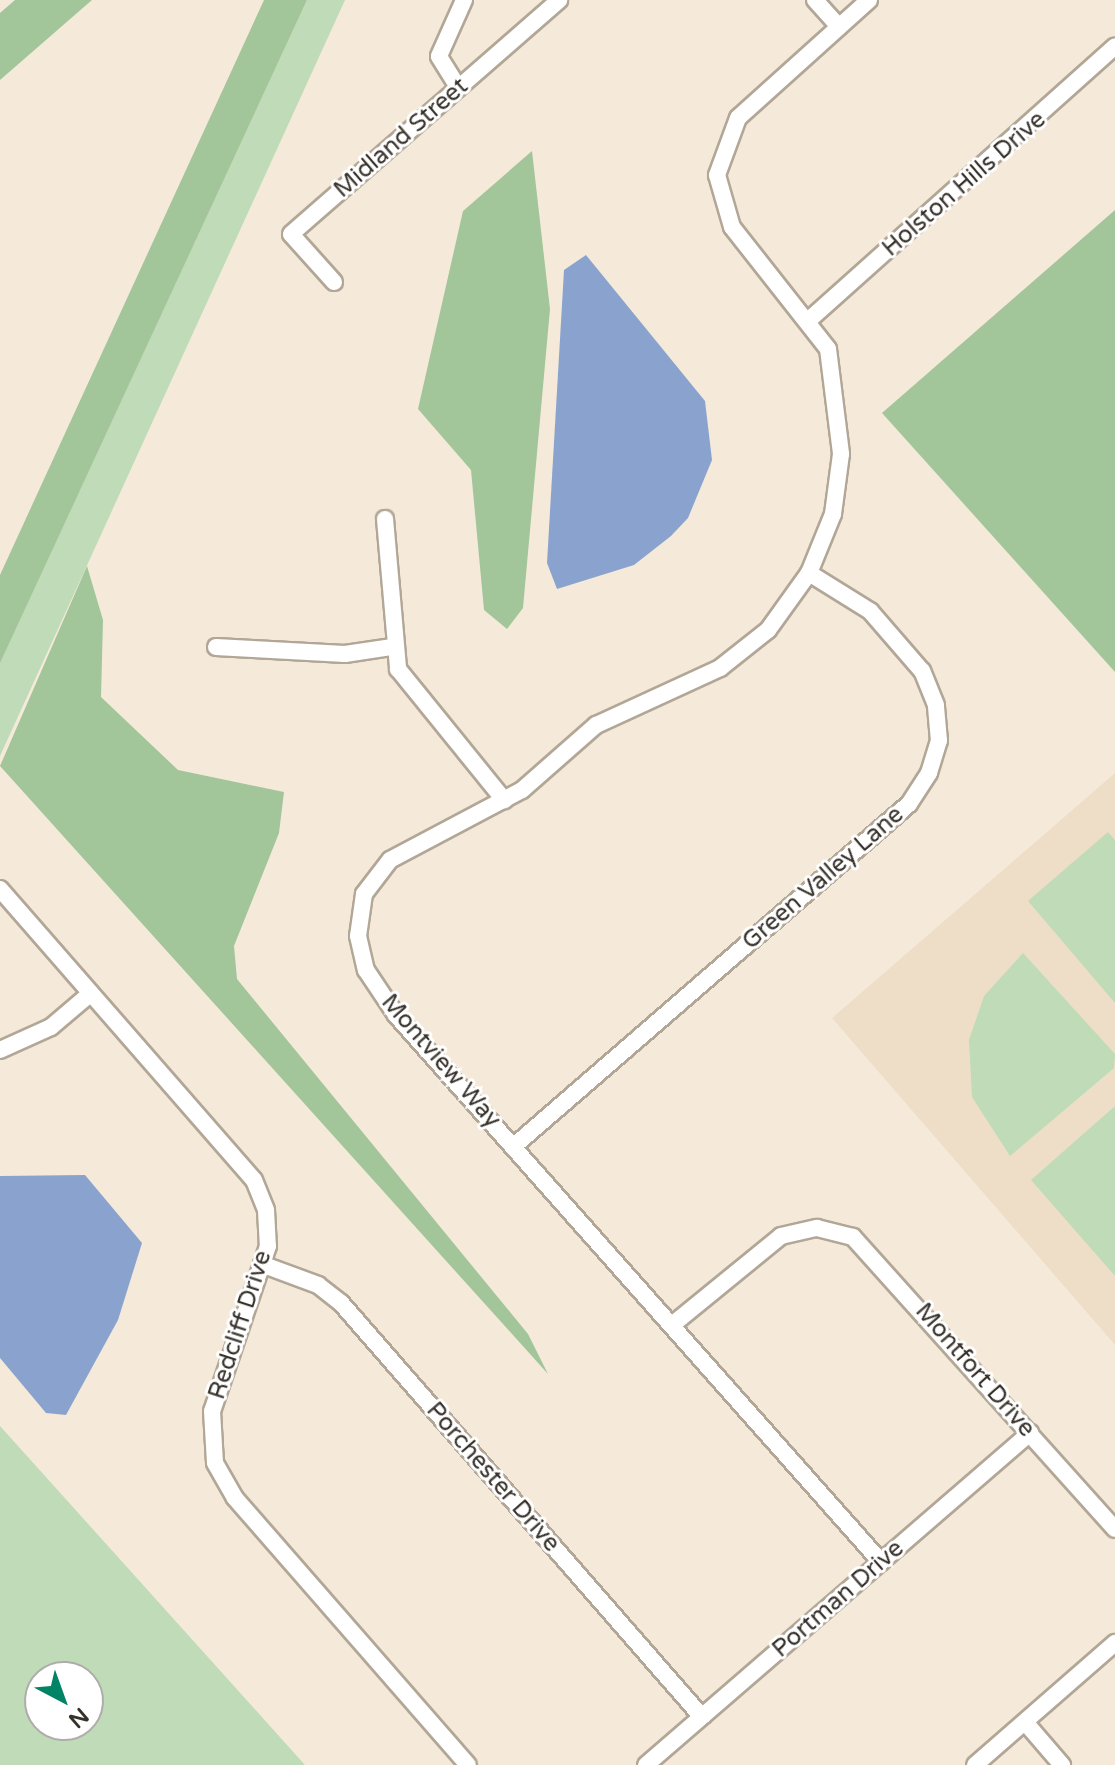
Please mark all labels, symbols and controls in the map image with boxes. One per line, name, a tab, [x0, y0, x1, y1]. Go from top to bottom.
street label: Midland Street	[328, 72, 474, 204]
street label: Holston Hills Drive	[876, 105, 1052, 263]
street label: Green Valley Lane	[737, 800, 909, 956]
street label: Montview Way	[375, 988, 507, 1134]
street label: Redcliff Drive	[202, 1247, 278, 1403]
street label: Montfort Drive	[909, 1297, 1041, 1443]
street label: Porchester Drive	[420, 1396, 566, 1558]
street label: Portman Drive	[767, 1534, 909, 1664]
north arrow	[24, 1661, 104, 1741]
text: N	[63, 1702, 94, 1733]

